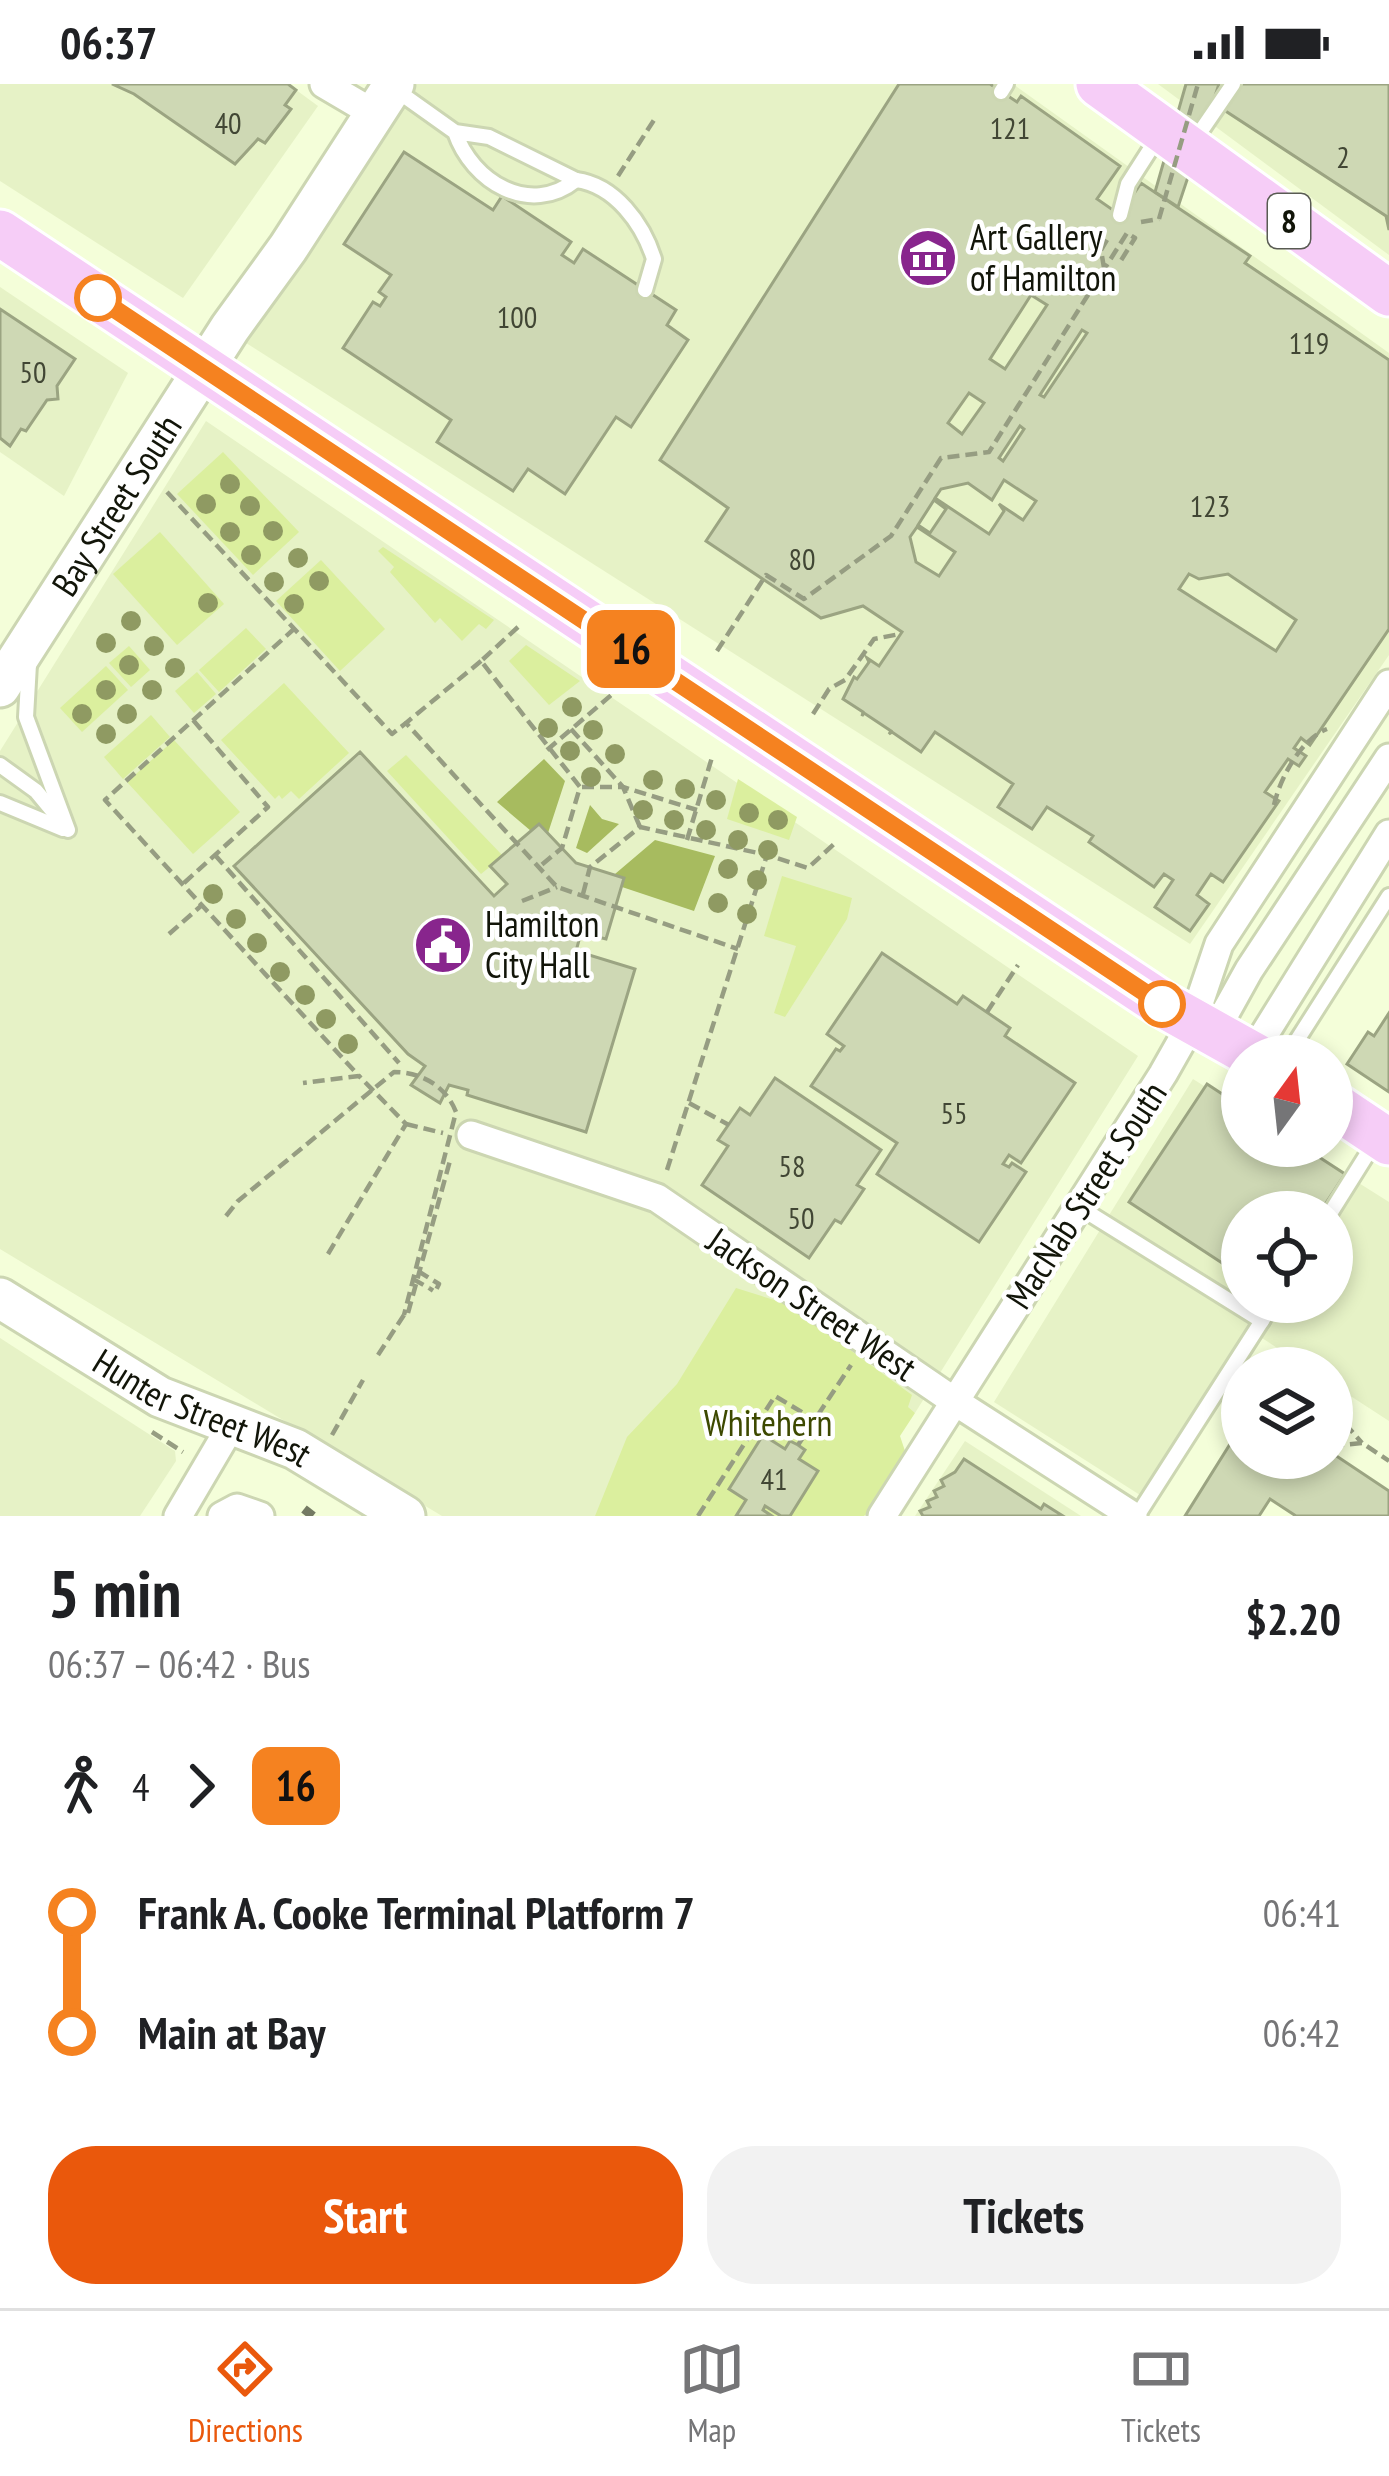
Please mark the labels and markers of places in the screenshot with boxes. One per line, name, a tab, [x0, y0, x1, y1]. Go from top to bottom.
place label: Art Gallery of Hamilton	[970, 213, 1116, 301]
museum icon: Art Gallery of Hamilton	[897, 227, 959, 289]
unlabelled marker	[76, 276, 120, 320]
place label: Hamilton City Hall	[485, 900, 599, 988]
public building icon: Hamilton City Hall	[412, 914, 474, 976]
unlabelled marker	[1140, 982, 1184, 1026]

